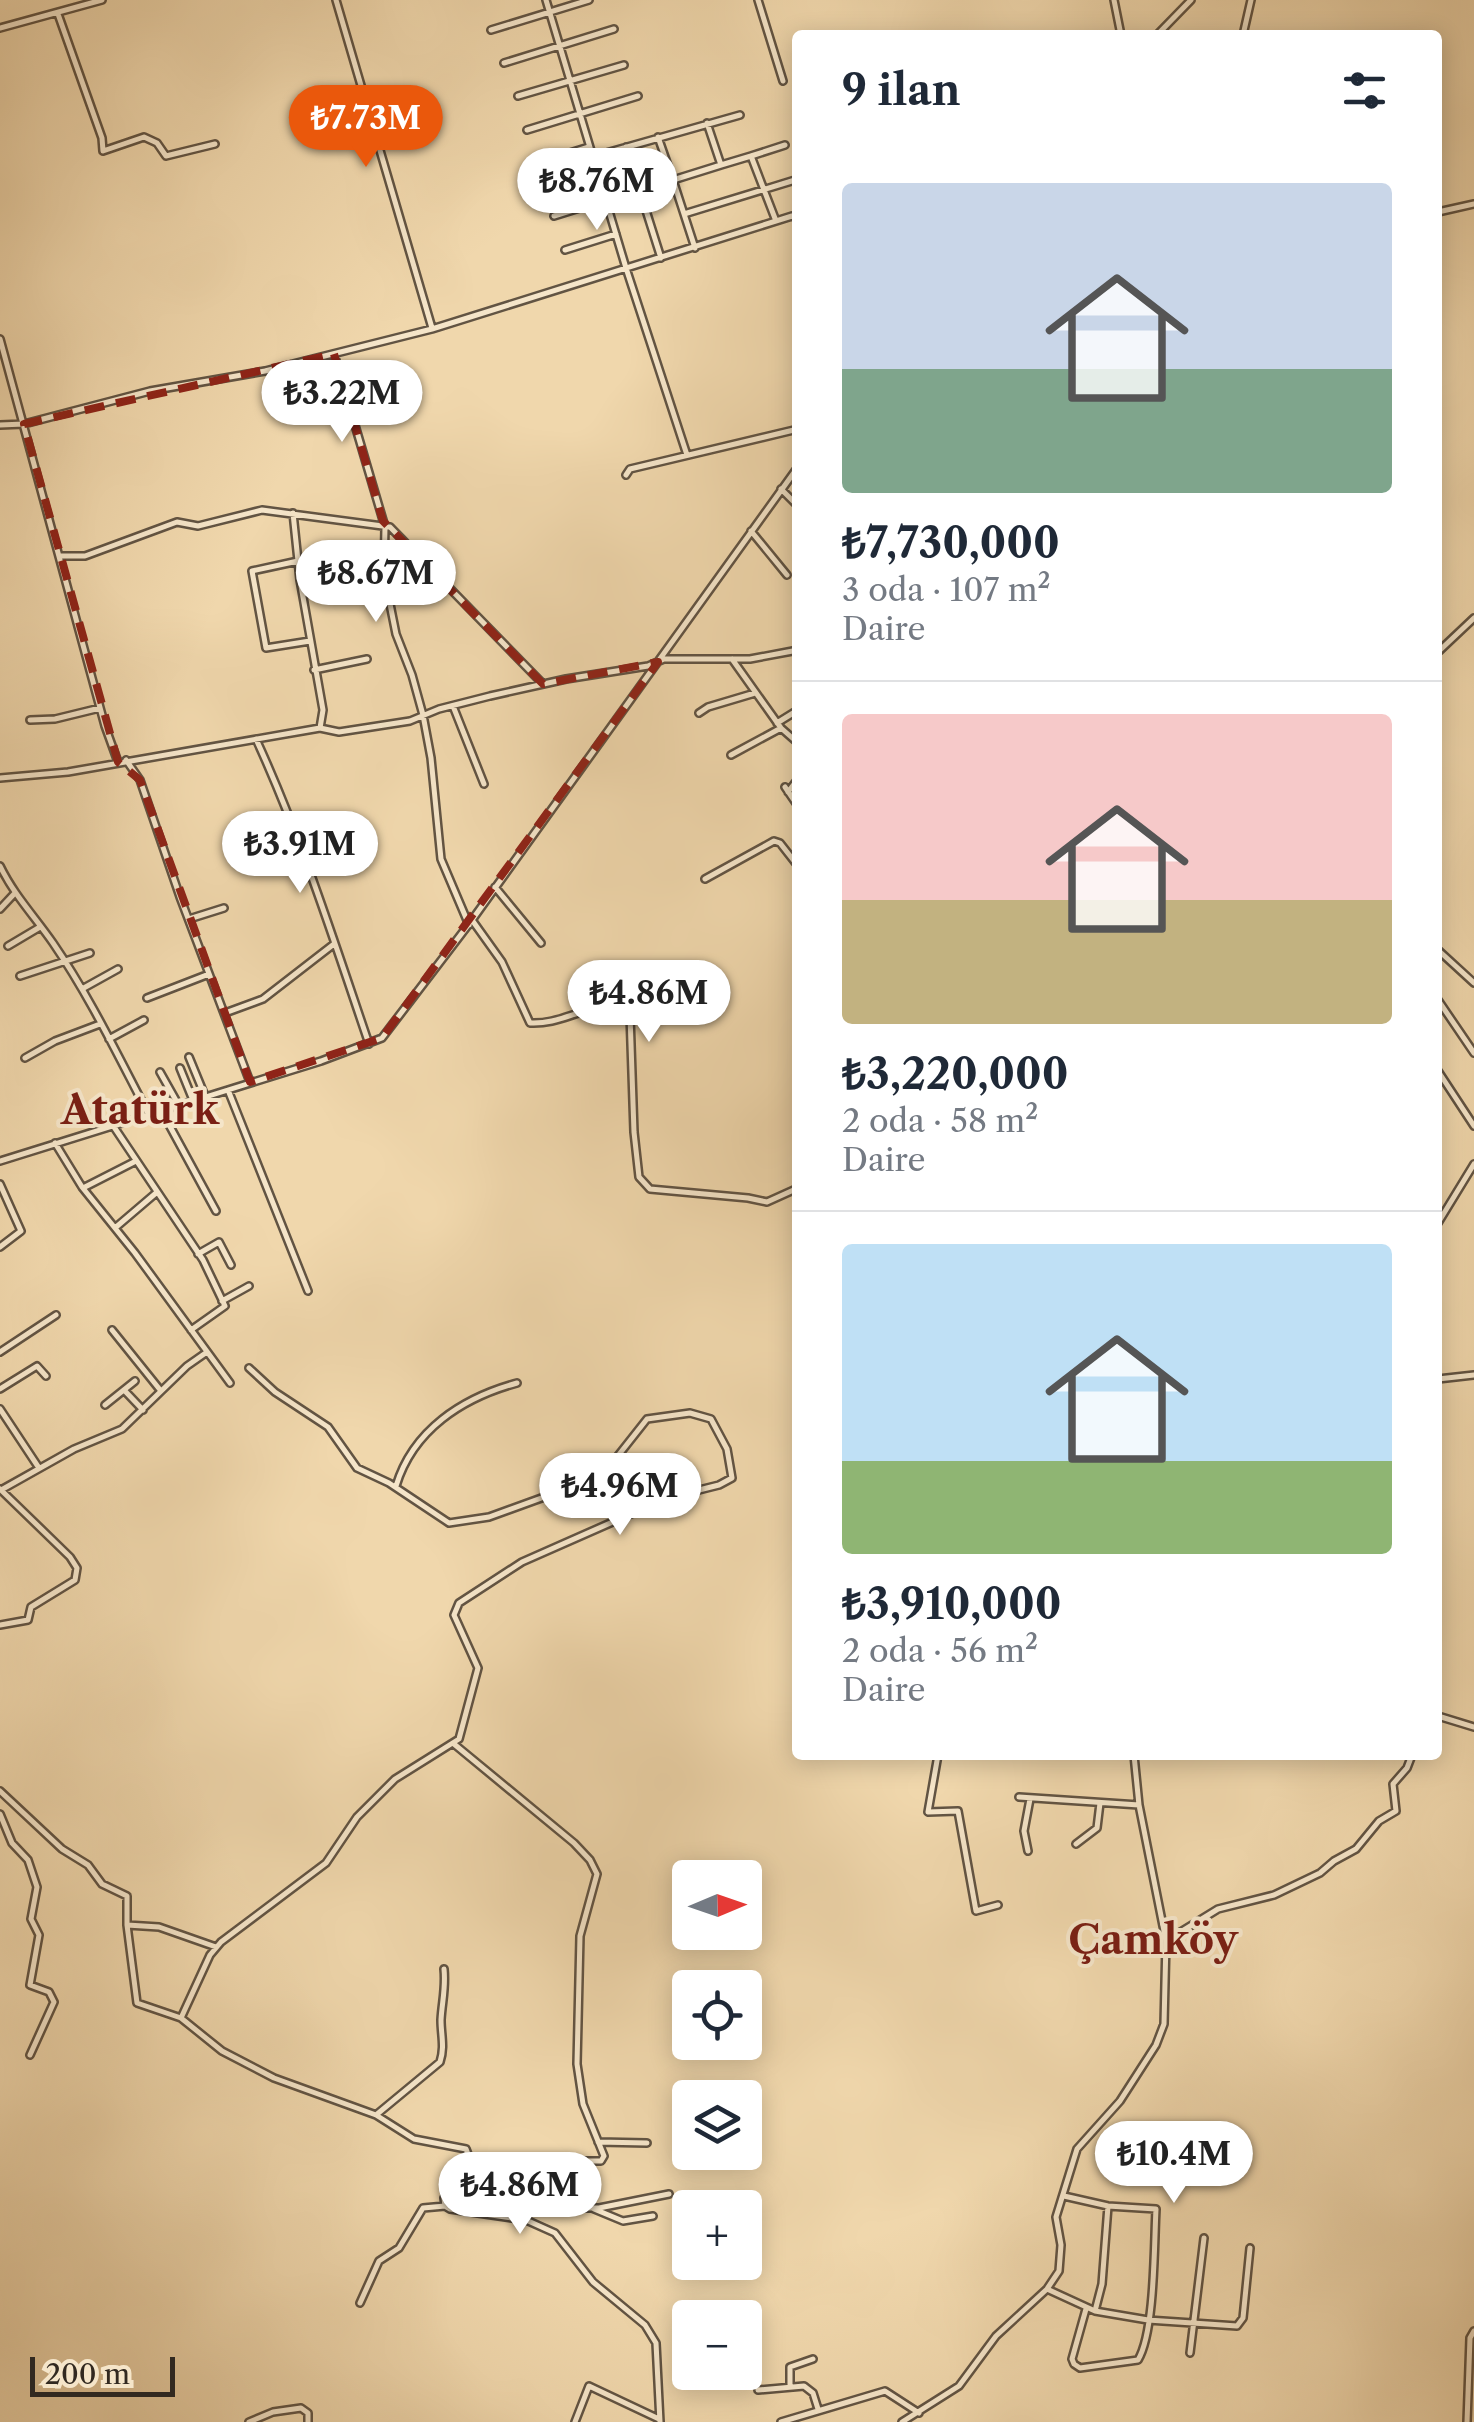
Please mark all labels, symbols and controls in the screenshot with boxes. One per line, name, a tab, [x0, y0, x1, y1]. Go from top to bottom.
icon: filters	[1337, 63, 1392, 118]
text: 9 ilan	[842, 64, 960, 116]
pin: ₺7.73M	[285, 85, 447, 170]
text: ₺7.73M	[311, 98, 421, 137]
pin: ₺8.76M	[516, 148, 678, 233]
text: ₺8.76M	[539, 161, 655, 200]
icon: home	[1027, 248, 1207, 428]
pin: ₺3.22M	[261, 360, 423, 445]
text: ₺3.22M	[283, 373, 401, 412]
text: ₺7,730,000	[842, 517, 1060, 569]
pin: ₺8.67M	[295, 540, 457, 625]
text: ₺8.67M	[318, 553, 434, 592]
text: 3 oda · 107 m²	[842, 570, 1051, 609]
text: Daire	[842, 609, 926, 648]
icon: home	[1027, 779, 1207, 959]
pin: ₺3.91M	[219, 811, 381, 896]
text: ₺3.91M	[244, 824, 356, 863]
pin: ₺4.86M	[568, 960, 730, 1045]
text: ₺4.86M	[590, 973, 708, 1012]
text: ₺3,220,000	[842, 1048, 1068, 1100]
district label: Atatürk	[60, 1085, 220, 1134]
text: 2 oda · 58 m²	[842, 1101, 1038, 1140]
text: Daire	[842, 1140, 926, 1179]
icon: home	[1027, 1309, 1207, 1489]
pin: ₺4.96M	[539, 1453, 701, 1538]
text: ₺4.96M	[561, 1466, 679, 1505]
text: ₺3,910,000	[842, 1578, 1061, 1630]
text: 2 oda · 56 m²	[842, 1631, 1038, 1670]
text: Daire	[842, 1670, 926, 1709]
north arrow	[672, 1860, 762, 1950]
map controls	[672, 1860, 762, 2390]
district label: Çamköy	[1068, 1915, 1239, 1964]
button: locate	[672, 1970, 762, 2060]
button: layers	[672, 2080, 762, 2170]
pin: ₺10.4M	[1093, 2121, 1255, 2206]
text: ₺10.4M	[1117, 2134, 1231, 2173]
pin: ₺4.86M	[439, 2152, 601, 2237]
text: ₺4.86M	[461, 2165, 579, 2204]
button: +	[672, 2190, 762, 2280]
button: −	[672, 2300, 762, 2390]
scale bar	[30, 2352, 175, 2396]
text: 200 m	[45, 2357, 130, 2391]

